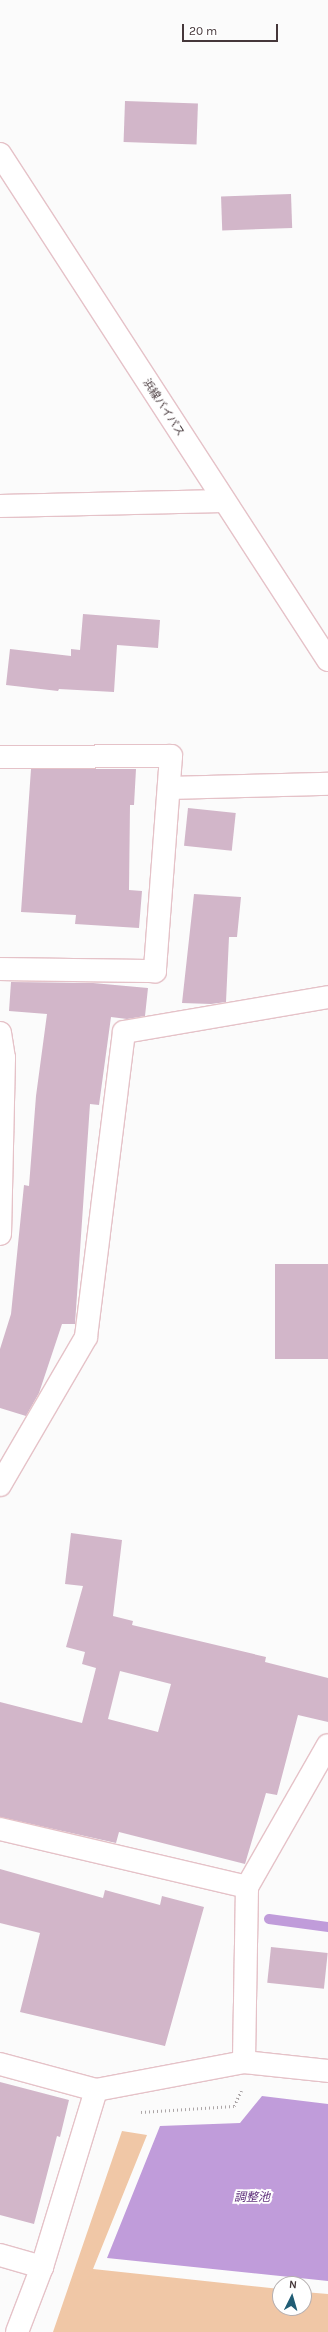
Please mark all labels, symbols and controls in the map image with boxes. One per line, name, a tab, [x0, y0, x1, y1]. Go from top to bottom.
scale bar	[184, 16, 280, 42]
text: 20 m	[189, 24, 217, 38]
street label: 浜線バイパス	[139, 377, 187, 439]
water label: 調整池	[234, 2191, 270, 2205]
north arrow	[272, 2276, 312, 2316]
text: N	[288, 2278, 297, 2291]

